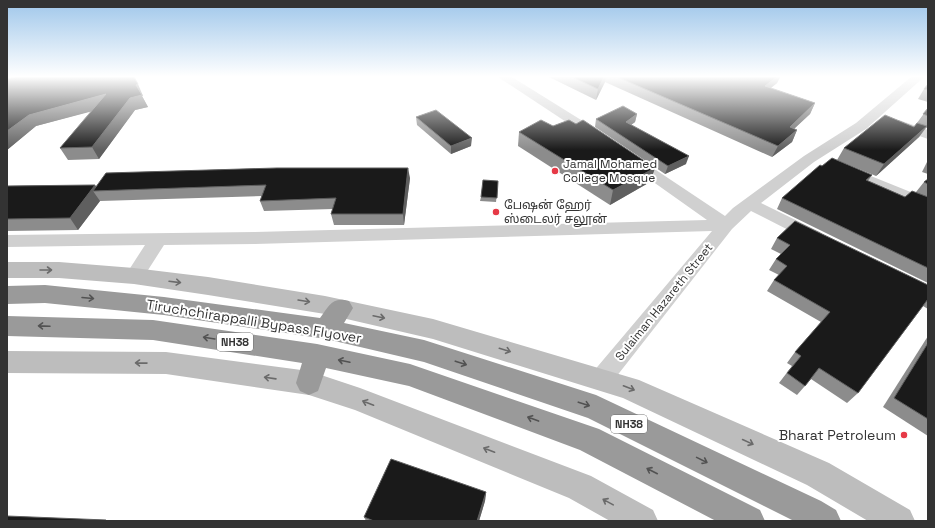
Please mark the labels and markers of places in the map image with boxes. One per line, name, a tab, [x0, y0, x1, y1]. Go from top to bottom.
place label: Jamal Mohamed College Mosque	[563, 156, 657, 186]
marker: Jamal Mohamed College Mosque	[550, 166, 560, 176]
place label: பேஷன் ஹேர் ஸ்டைலர் சலூன்	[504, 197, 607, 227]
marker: பேஷன் ஹேர் ஸ்டைலர் சலூன்	[491, 207, 501, 217]
place label: Bharat Petroleum	[779, 426, 896, 444]
marker: Bharat Petroleum	[899, 430, 909, 440]

